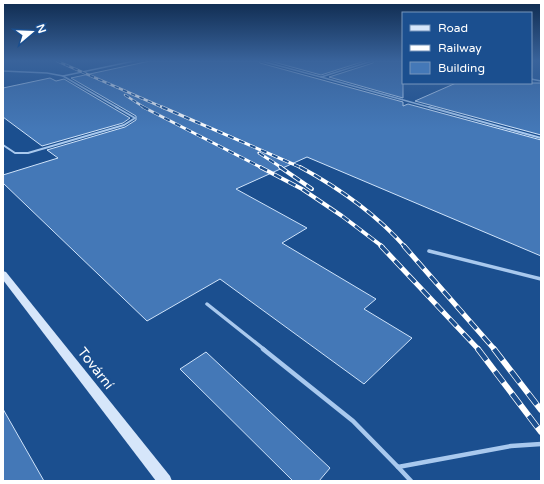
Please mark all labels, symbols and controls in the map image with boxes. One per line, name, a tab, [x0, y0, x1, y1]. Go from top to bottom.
north arrow	[12, 12, 52, 52]
legend	[402, 12, 532, 84]
text: Road	[438, 21, 468, 35]
text: N	[33, 23, 49, 35]
text: Railway	[438, 41, 482, 55]
text: Building	[438, 61, 485, 75]
street label: Tovární	[74, 344, 118, 393]

